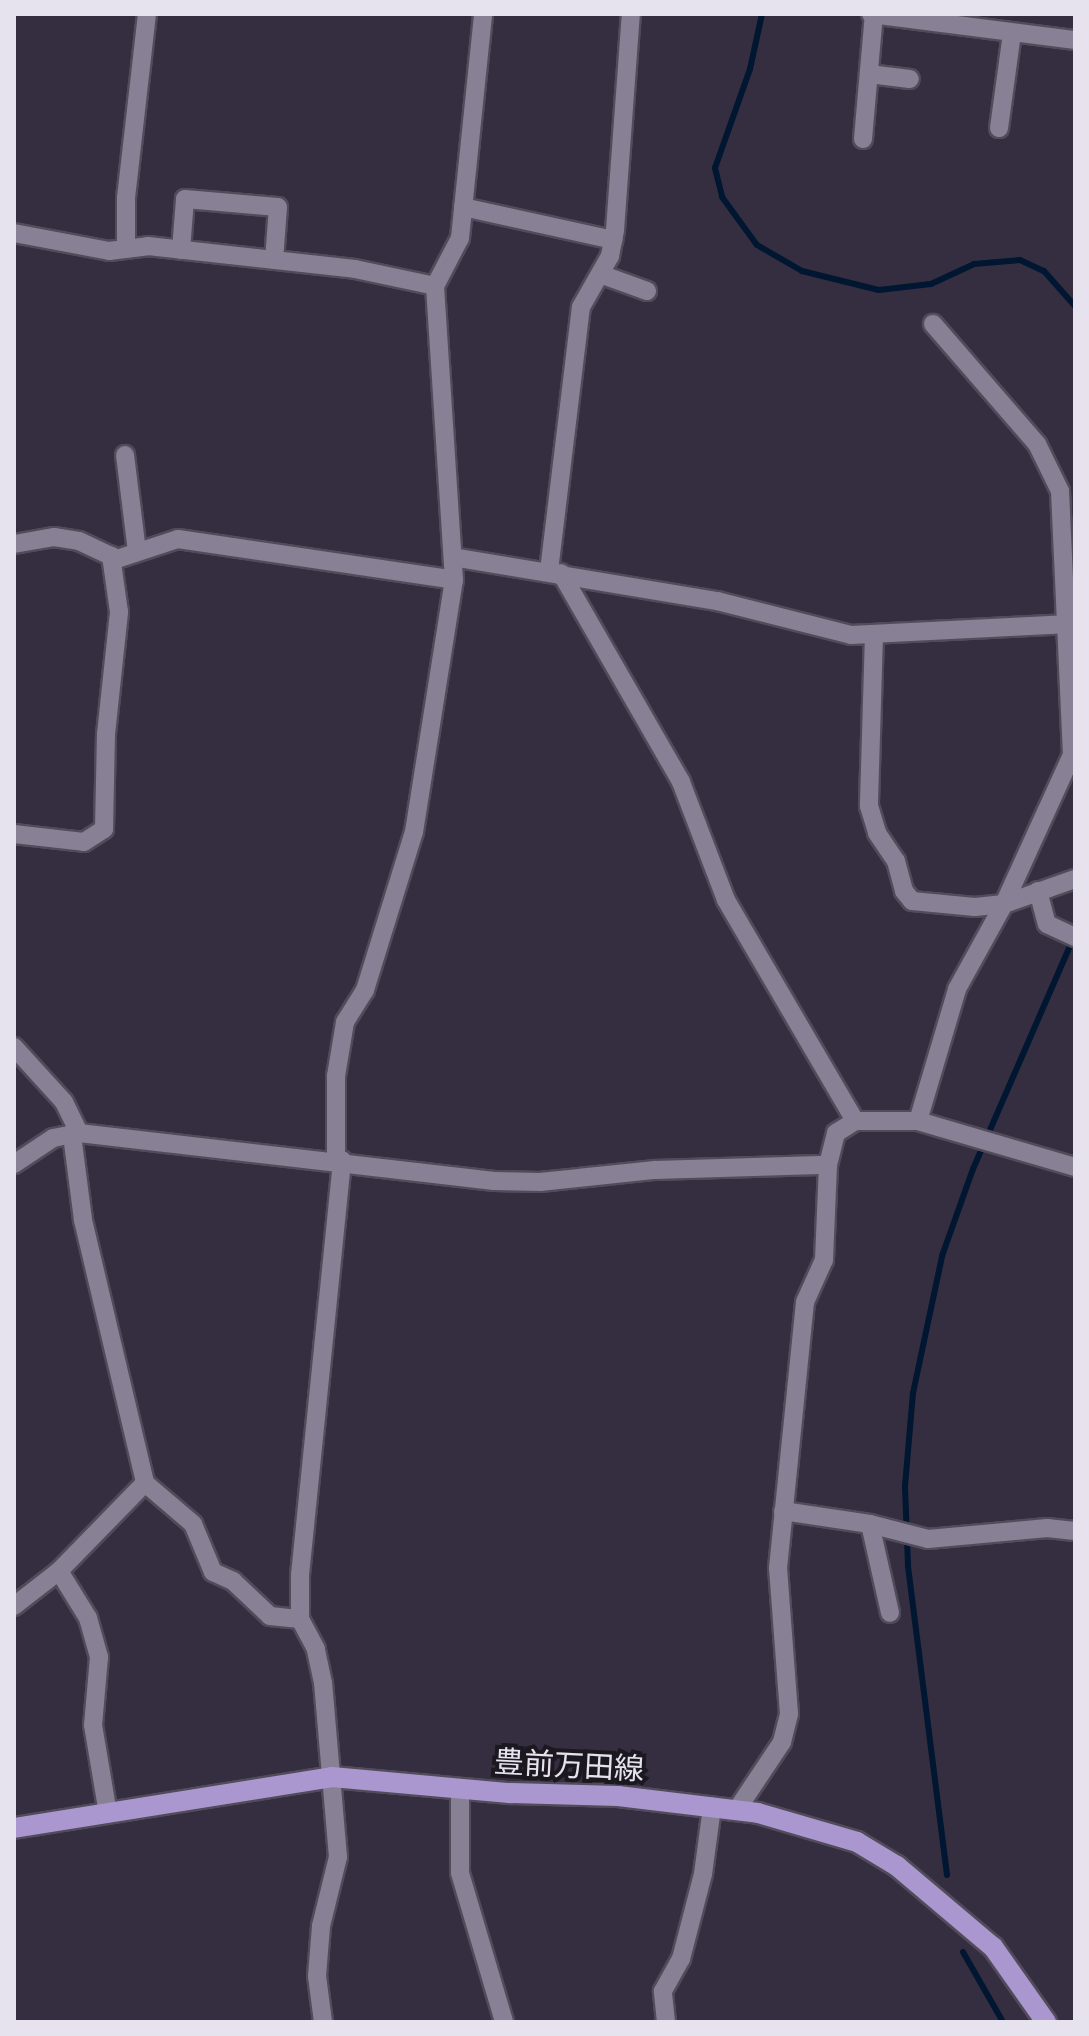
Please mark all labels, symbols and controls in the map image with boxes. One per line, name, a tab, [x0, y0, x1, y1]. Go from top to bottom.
street label: 豊前万田線	[493, 1743, 645, 1787]

